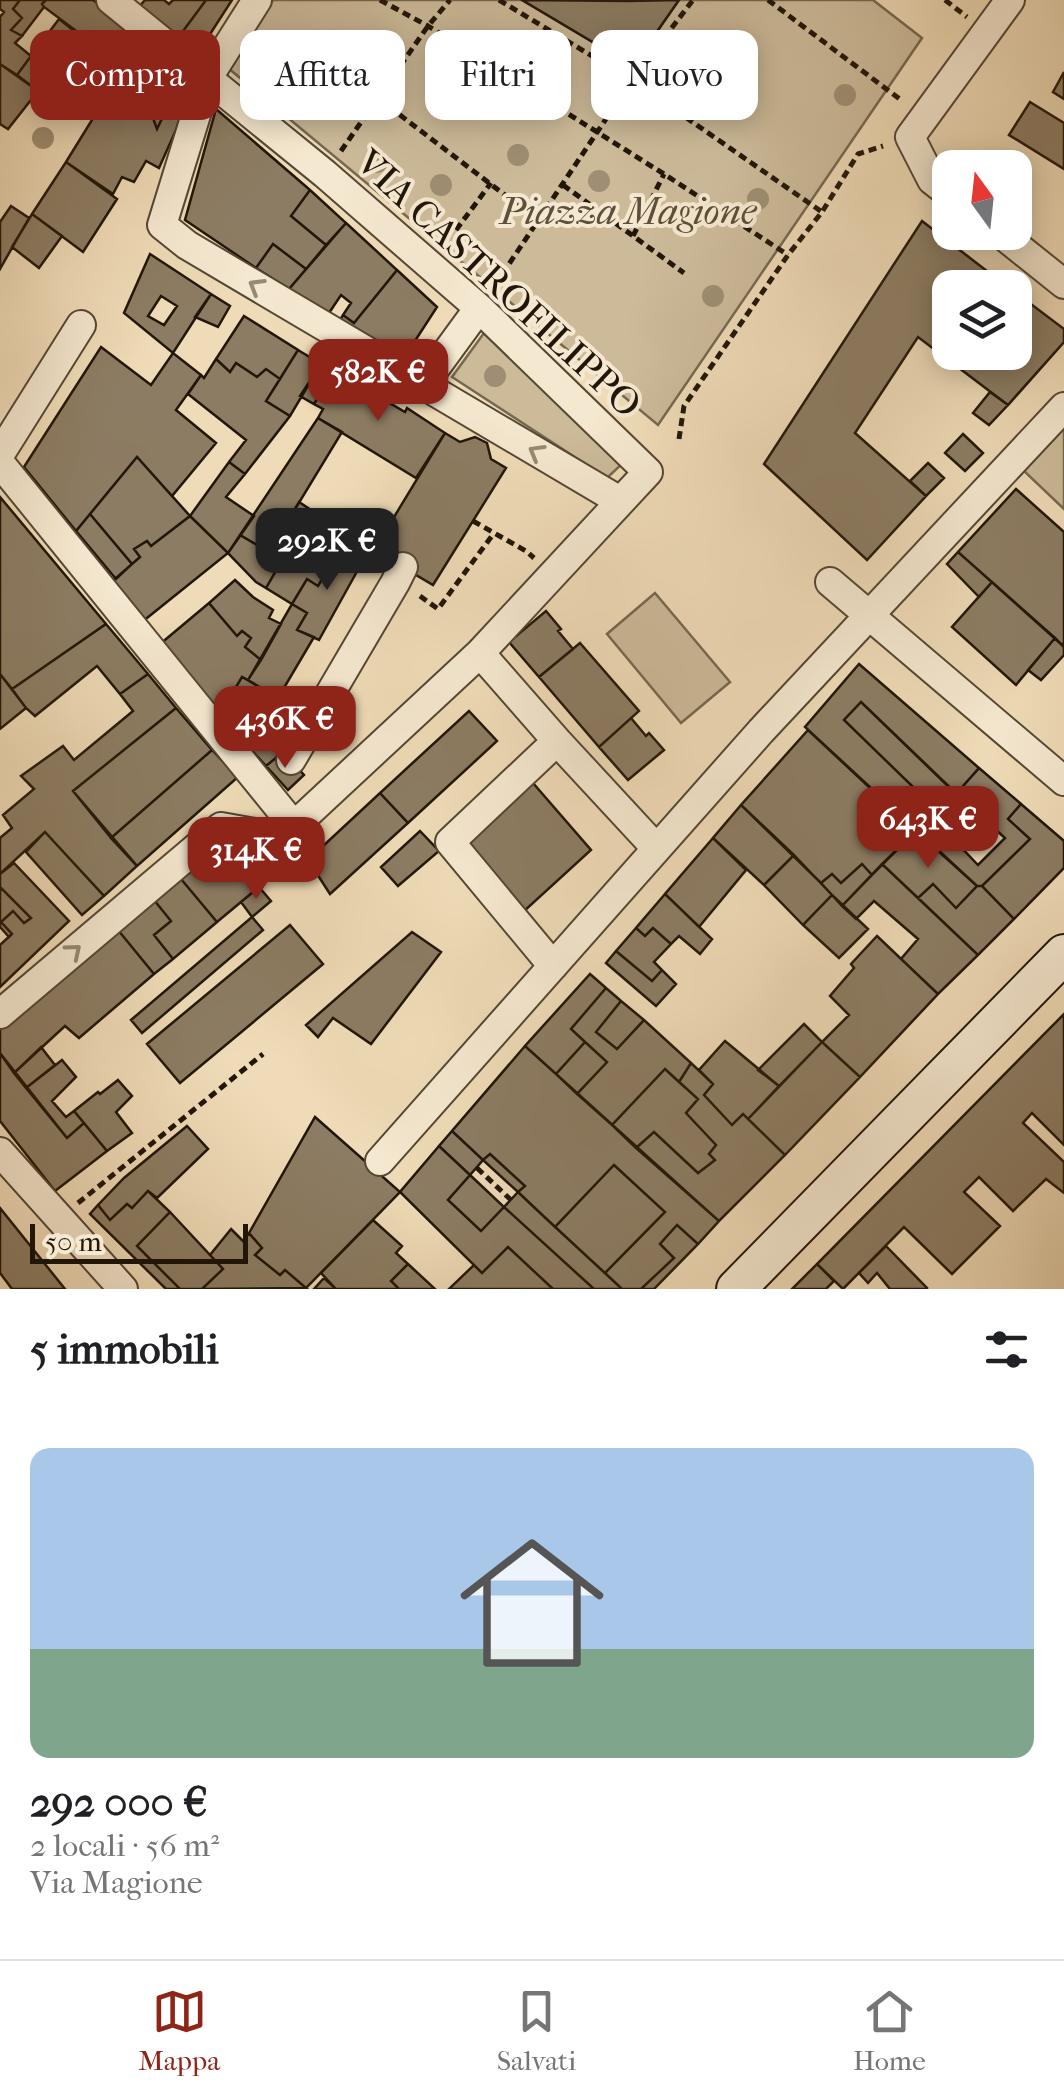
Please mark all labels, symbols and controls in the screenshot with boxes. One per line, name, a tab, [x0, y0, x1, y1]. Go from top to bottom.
chip: Compra	[30, 30, 220, 120]
chip: Affitta	[240, 30, 405, 120]
chip: Filtri	[425, 30, 571, 120]
chip: Nuovo	[591, 30, 758, 120]
street label: VIA CASTROFILIPPO	[346, 139, 650, 427]
north arrow	[932, 150, 1032, 250]
map controls	[932, 150, 1032, 370]
park label: Piazza Magione	[498, 189, 758, 234]
button: layers	[932, 270, 1032, 370]
one-way arrow	[249, 279, 267, 298]
pin: 582K €	[297, 339, 459, 424]
text: 582K €	[330, 353, 426, 390]
one-way arrow	[529, 445, 547, 464]
pin: 292K €	[246, 508, 408, 593]
text: 292K €	[278, 522, 376, 559]
pin: 436K €	[204, 686, 366, 771]
text: 436K €	[236, 700, 334, 737]
pin: 643K €	[847, 786, 1009, 871]
text: 643K €	[879, 800, 977, 837]
pin: 314K €	[175, 817, 337, 902]
text: 314K €	[210, 831, 302, 868]
one-way arrow	[63, 945, 81, 963]
scale bar	[30, 1219, 248, 1264]
text: 50 m	[45, 1225, 102, 1258]
icon: filters	[979, 1322, 1034, 1377]
text: 5 immobili	[30, 1325, 219, 1374]
icon: home	[442, 1513, 622, 1693]
text: 292 000 €	[30, 1778, 208, 1827]
text: 2 locali · 56 m²	[30, 1827, 219, 1864]
text: Via Magione	[30, 1864, 203, 1901]
tab: Mappa	[138, 1984, 220, 2077]
tab: Salvati	[497, 1984, 576, 2077]
tab: Home	[853, 1984, 926, 2077]

